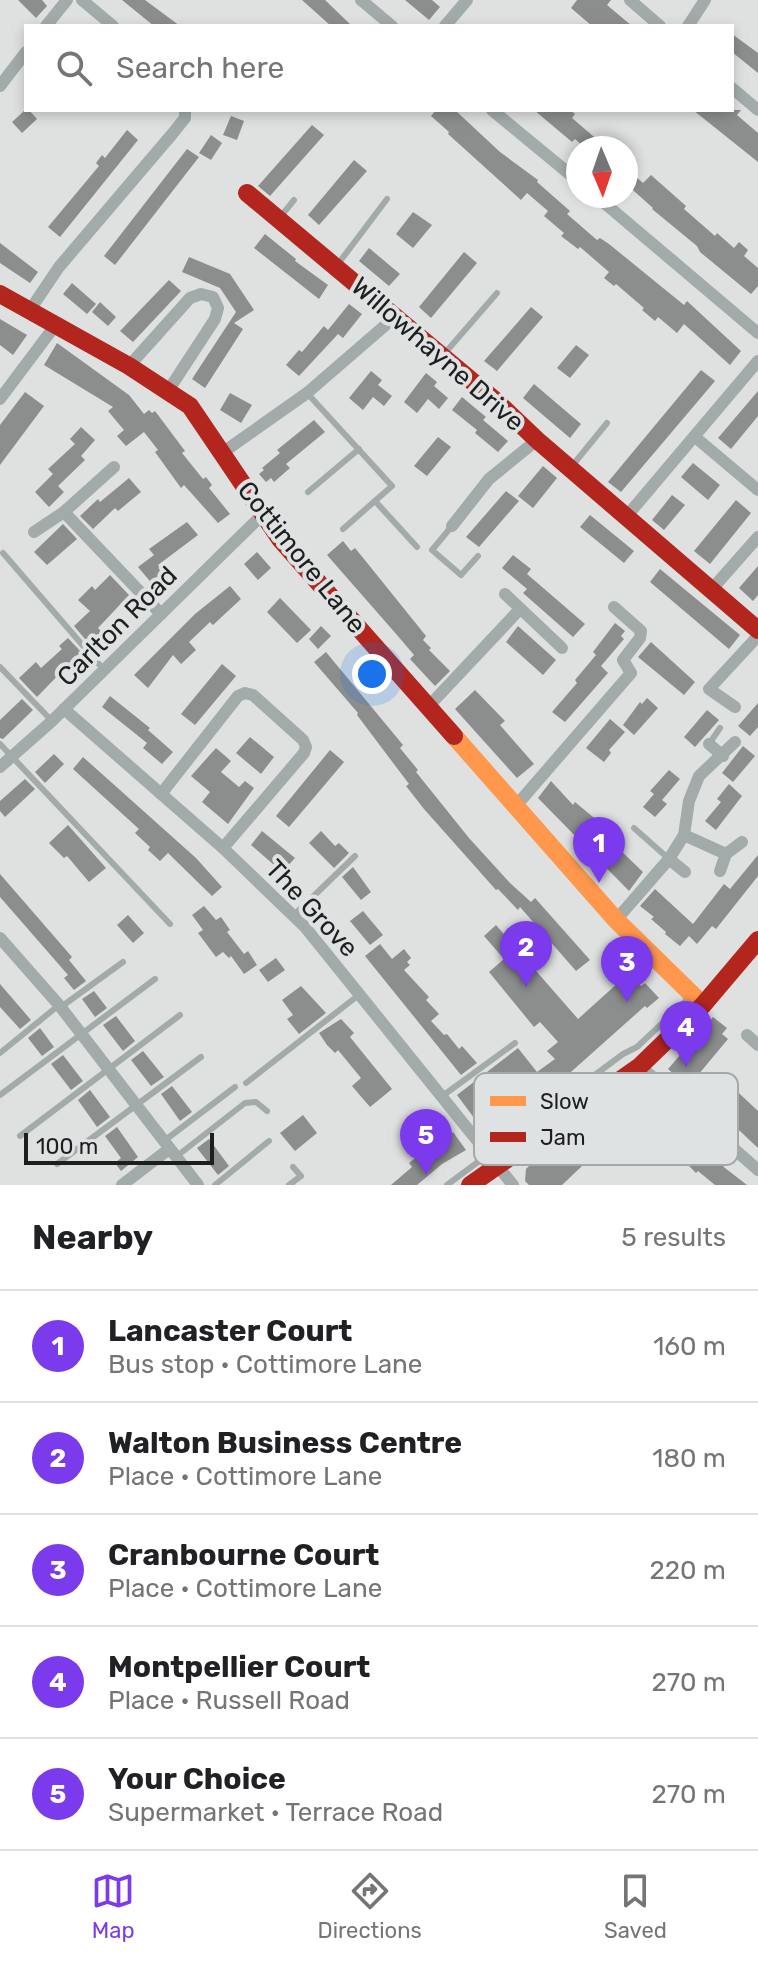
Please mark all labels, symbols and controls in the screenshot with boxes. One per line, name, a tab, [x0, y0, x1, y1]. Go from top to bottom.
search box	[24, 24, 734, 112]
icon: search	[52, 46, 96, 90]
text: Search here	[116, 50, 284, 86]
north arrow	[566, 136, 638, 208]
street label: Willowhayne Drive	[345, 271, 530, 438]
street label: Cottimore Lane	[231, 475, 372, 640]
street label: Carlton Road	[51, 560, 184, 693]
your location	[352, 654, 392, 694]
pin: 1	[573, 817, 625, 883]
street label: The Grove	[259, 853, 364, 963]
pin: 2	[500, 921, 552, 987]
pin: 3	[601, 936, 653, 1002]
pin: 4	[660, 1001, 712, 1067]
legend	[474, 1073, 738, 1165]
text: Slow	[540, 1088, 589, 1115]
pin: 5	[400, 1109, 452, 1175]
text: Jam	[540, 1124, 586, 1151]
scale bar	[24, 1129, 214, 1165]
text: 100 m	[36, 1133, 98, 1160]
text: Nearby	[32, 1217, 153, 1258]
text: 5 results	[621, 1222, 726, 1253]
text: Lancaster Court	[108, 1313, 352, 1349]
text: 1	[52, 1331, 64, 1362]
text: 160 m	[653, 1331, 726, 1362]
text: Bus stop · Cottimore Lane	[108, 1349, 422, 1380]
text: Walton Business Centre	[108, 1425, 462, 1461]
text: 2	[50, 1443, 66, 1474]
text: 180 m	[652, 1443, 726, 1474]
text: Place · Cottimore Lane	[108, 1461, 382, 1492]
text: Cranbourne Court	[108, 1537, 379, 1573]
text: 3	[49, 1555, 67, 1586]
text: 220 m	[649, 1555, 726, 1586]
text: Place · Cottimore Lane	[108, 1573, 382, 1604]
text: Montpellier Court	[108, 1649, 370, 1685]
text: 4	[49, 1667, 67, 1698]
text: 270 m	[651, 1667, 726, 1698]
text: Place · Russell Road	[108, 1685, 350, 1716]
text: Your Choice	[108, 1761, 286, 1797]
text: 5	[50, 1779, 66, 1810]
text: 270 m	[651, 1779, 726, 1810]
text: Supermarket · Terrace Road	[108, 1797, 443, 1828]
tab: Map	[91, 1869, 135, 1944]
tab: Directions	[317, 1869, 422, 1944]
tab: Saved	[604, 1869, 667, 1944]

